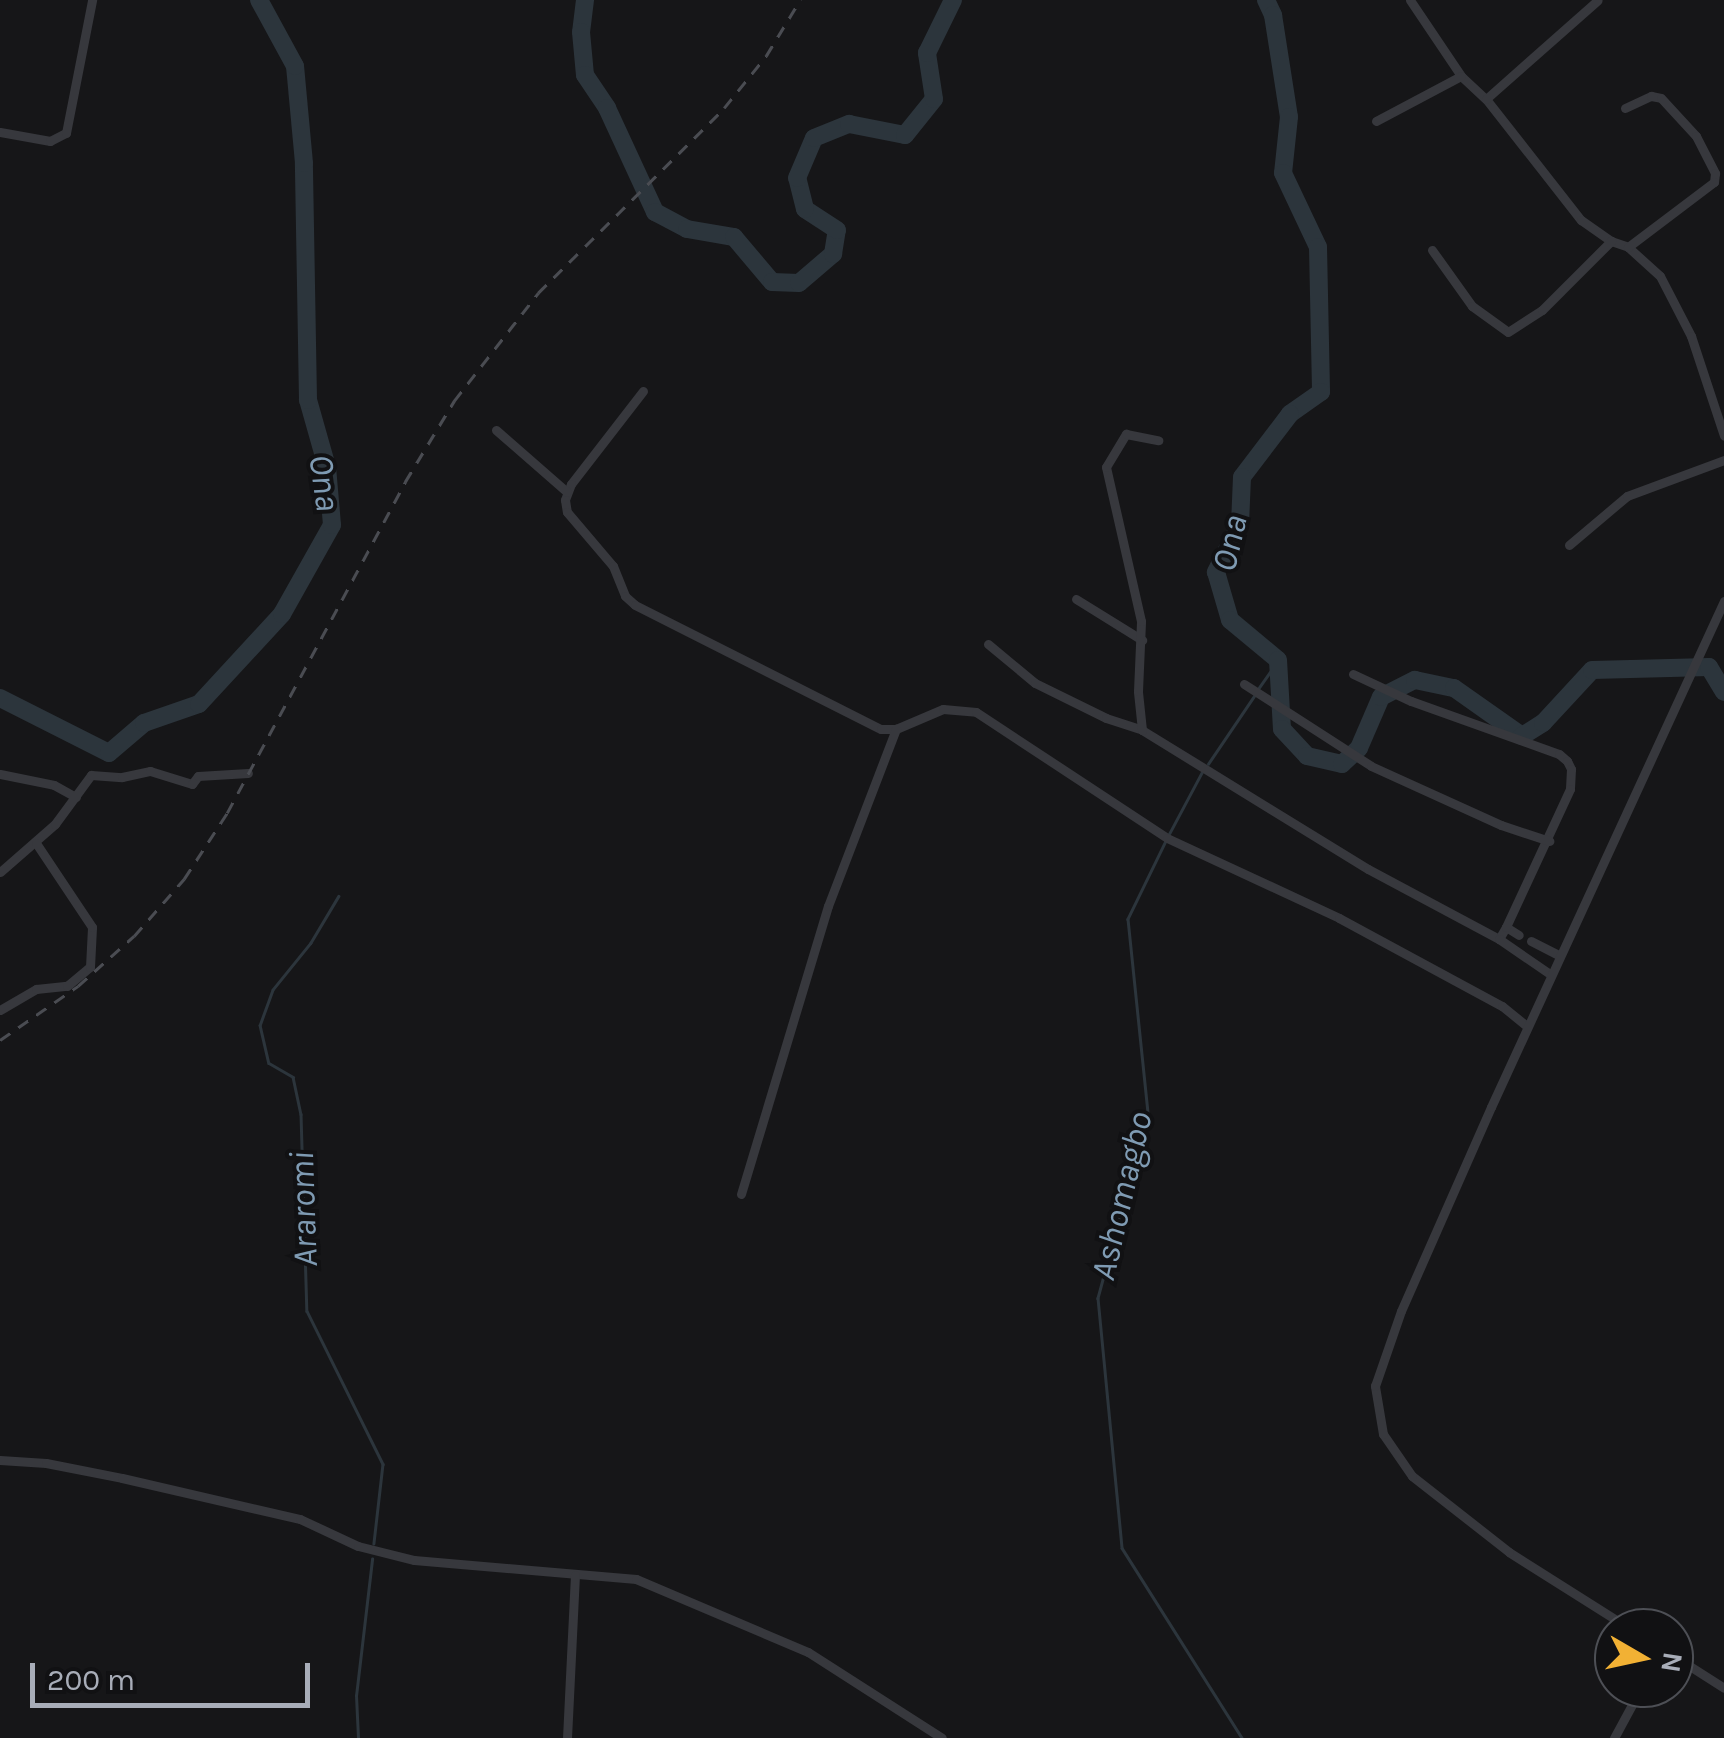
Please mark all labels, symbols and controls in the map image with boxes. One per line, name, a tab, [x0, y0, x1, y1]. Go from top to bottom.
water label: Ona	[299, 452, 349, 514]
water label: Ona	[1203, 511, 1257, 575]
water label: Ashomagbo	[1082, 1108, 1162, 1284]
water label: Araromi	[281, 1150, 327, 1268]
north arrow	[1594, 1608, 1694, 1708]
scale bar	[35, 1643, 315, 1705]
text: N	[1654, 1650, 1690, 1675]
text: 200 m	[47, 1662, 135, 1698]

